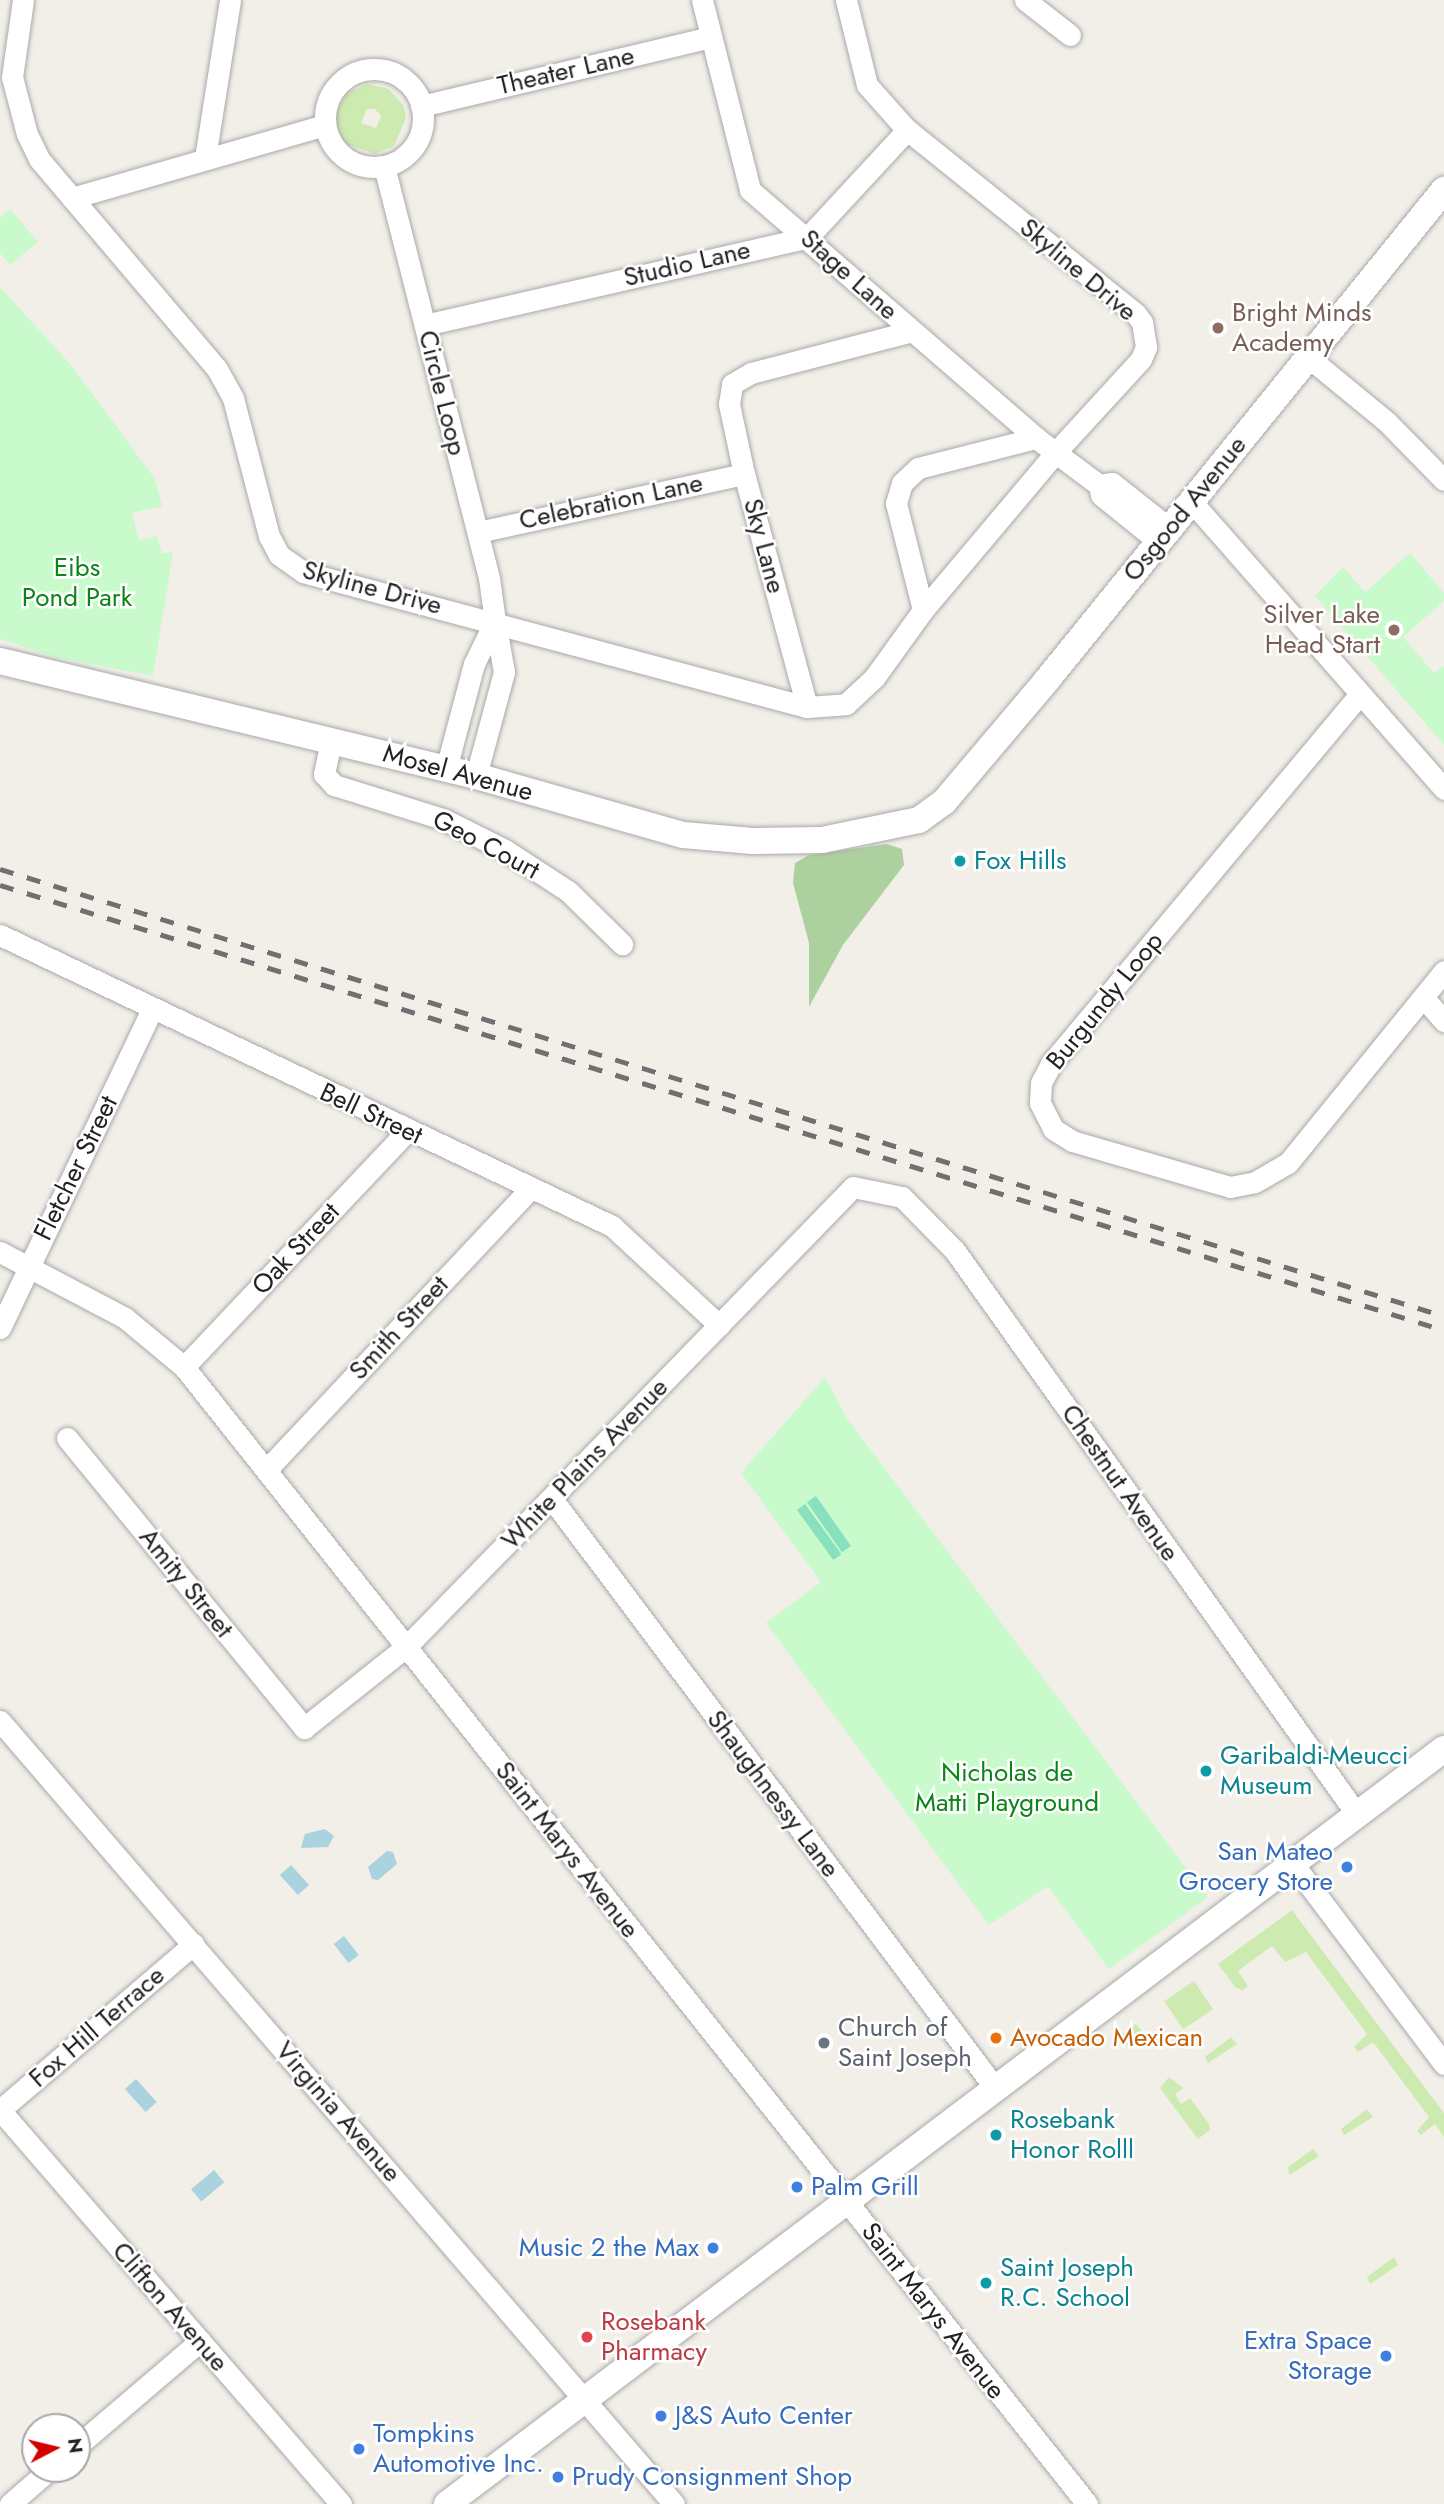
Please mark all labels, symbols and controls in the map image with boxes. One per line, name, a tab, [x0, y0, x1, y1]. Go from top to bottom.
street label: Theater Lane	[495, 40, 637, 102]
street label: Skyline Drive	[1013, 212, 1143, 328]
street label: Stage Lane	[794, 223, 904, 327]
street label: Studio Lane	[621, 234, 753, 294]
place label: Bright Minds Academy	[1232, 297, 1371, 358]
marker: Bright Minds Academy	[1210, 320, 1226, 336]
street label: Circle Loop	[411, 327, 473, 459]
street label: Osgood Avenue	[1117, 430, 1253, 588]
street label: Celebration Lane	[516, 467, 706, 537]
street label: Sky Lane	[736, 495, 792, 597]
park label: Eibs Pond Park	[22, 552, 132, 614]
street label: Skyline Drive	[299, 554, 445, 622]
place label: Silver Lake Head Start	[1263, 599, 1380, 660]
marker: Silver Lake Head Start	[1386, 622, 1402, 638]
street label: Mosel Avenue	[380, 738, 536, 808]
street label: Geo Court	[427, 804, 545, 886]
place label: Fox Hills	[974, 845, 1067, 877]
marker: Fox Hills	[952, 853, 968, 869]
street label: Burgundy Loop	[1040, 926, 1170, 1076]
street label: Bell Street	[315, 1077, 427, 1151]
street label: Fletcher Street	[28, 1091, 124, 1245]
street label: Oak Street	[246, 1197, 346, 1301]
street label: Smith Street	[343, 1269, 455, 1387]
street label: White Plains Avenue	[495, 1372, 675, 1556]
street label: Chestnut Avenue	[1054, 1399, 1186, 1567]
street label: Amity Street	[132, 1522, 240, 1644]
street label: Shaughnessy Lane	[700, 1704, 846, 1884]
place label: Garibaldi-Meucci Museum	[1220, 1740, 1408, 1802]
street label: Saint Marys Avenue	[488, 1756, 646, 1944]
park label: Nicholas de Matti Playground	[915, 1757, 1099, 1818]
marker: Garibaldi-Meucci Museum	[1198, 1763, 1214, 1779]
place label: San Mateo Grocery Store	[1179, 1836, 1333, 1898]
marker: San Mateo Grocery Store	[1339, 1859, 1355, 1875]
street label: Fox Hill Terrace	[23, 1960, 171, 2094]
place label: Church of Saint Joseph	[838, 2012, 972, 2074]
place label: Avocado Mexican	[1010, 2022, 1203, 2054]
marker: Avocado Mexican	[988, 2030, 1004, 2046]
street label: Virginia Avenue	[269, 2035, 407, 2189]
marker: Church of Saint Joseph	[816, 2035, 832, 2051]
place label: Rosebank Honor Rolll	[1010, 2104, 1134, 2166]
marker: Rosebank Honor Rolll	[988, 2127, 1004, 2143]
place label: Palm Grill	[811, 2171, 919, 2203]
marker: Palm Grill	[789, 2179, 805, 2195]
street label: Saint Marys Avenue	[854, 2217, 1012, 2405]
place label: Music 2 the Max	[519, 2232, 699, 2264]
street label: Clifton Avenue	[105, 2236, 235, 2378]
marker: Music 2 the Max	[705, 2240, 721, 2256]
place label: Saint Joseph R.C. School	[1000, 2252, 1134, 2314]
marker: Saint Joseph R.C. School	[978, 2275, 994, 2291]
place label: Rosebank Pharmacy	[601, 2306, 707, 2368]
place label: Extra Space Storage	[1244, 2325, 1372, 2386]
marker: Rosebank Pharmacy	[579, 2329, 595, 2345]
marker: Extra Space Storage	[1378, 2348, 1394, 2364]
place label: J&S Auto Center	[675, 2400, 853, 2432]
marker: J&S Auto Center	[653, 2408, 669, 2424]
north arrow	[21, 2413, 91, 2483]
place label: Tompkins Automotive Inc.	[373, 2418, 544, 2480]
text: N	[61, 2436, 90, 2455]
marker: Tompkins Automotive Inc.	[351, 2441, 367, 2457]
place label: Prudy Consignment Shop	[572, 2461, 852, 2493]
marker: Prudy Consignment Shop	[550, 2469, 566, 2485]

